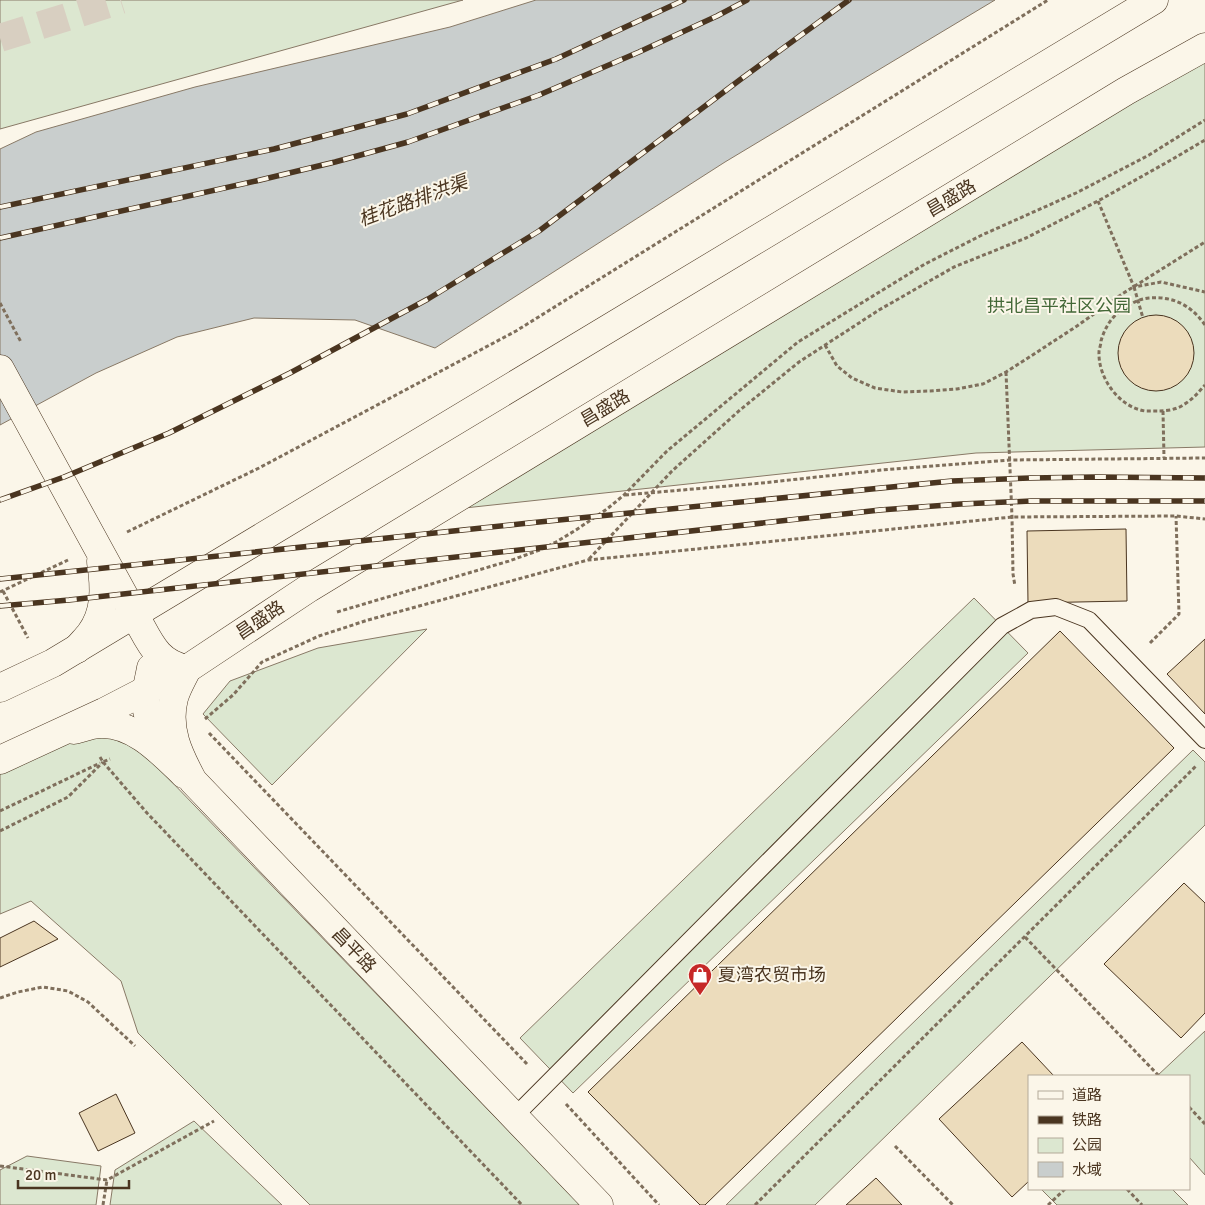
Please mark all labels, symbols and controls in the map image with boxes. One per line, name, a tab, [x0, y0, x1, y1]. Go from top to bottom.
water label: 桂花路排洪渠	[355, 169, 473, 232]
street label: 昌盛路	[922, 175, 980, 221]
park label: 拱北昌平社区公园	[987, 295, 1131, 317]
street label: 昌盛路	[576, 385, 634, 431]
street label: 昌盛路	[231, 596, 289, 644]
street label: 昌平路	[327, 923, 381, 977]
shop icon: 夏湾农贸市场	[687, 962, 713, 996]
place label: 夏湾农贸市场	[718, 964, 826, 986]
legend	[1028, 1075, 1190, 1190]
text: 道路	[1072, 1086, 1102, 1104]
text: 铁路	[1072, 1111, 1102, 1129]
text: 公园	[1072, 1136, 1102, 1154]
scale bar	[18, 1158, 129, 1190]
text: 水域	[1072, 1161, 1102, 1179]
text: 20 m	[25, 1166, 56, 1184]

